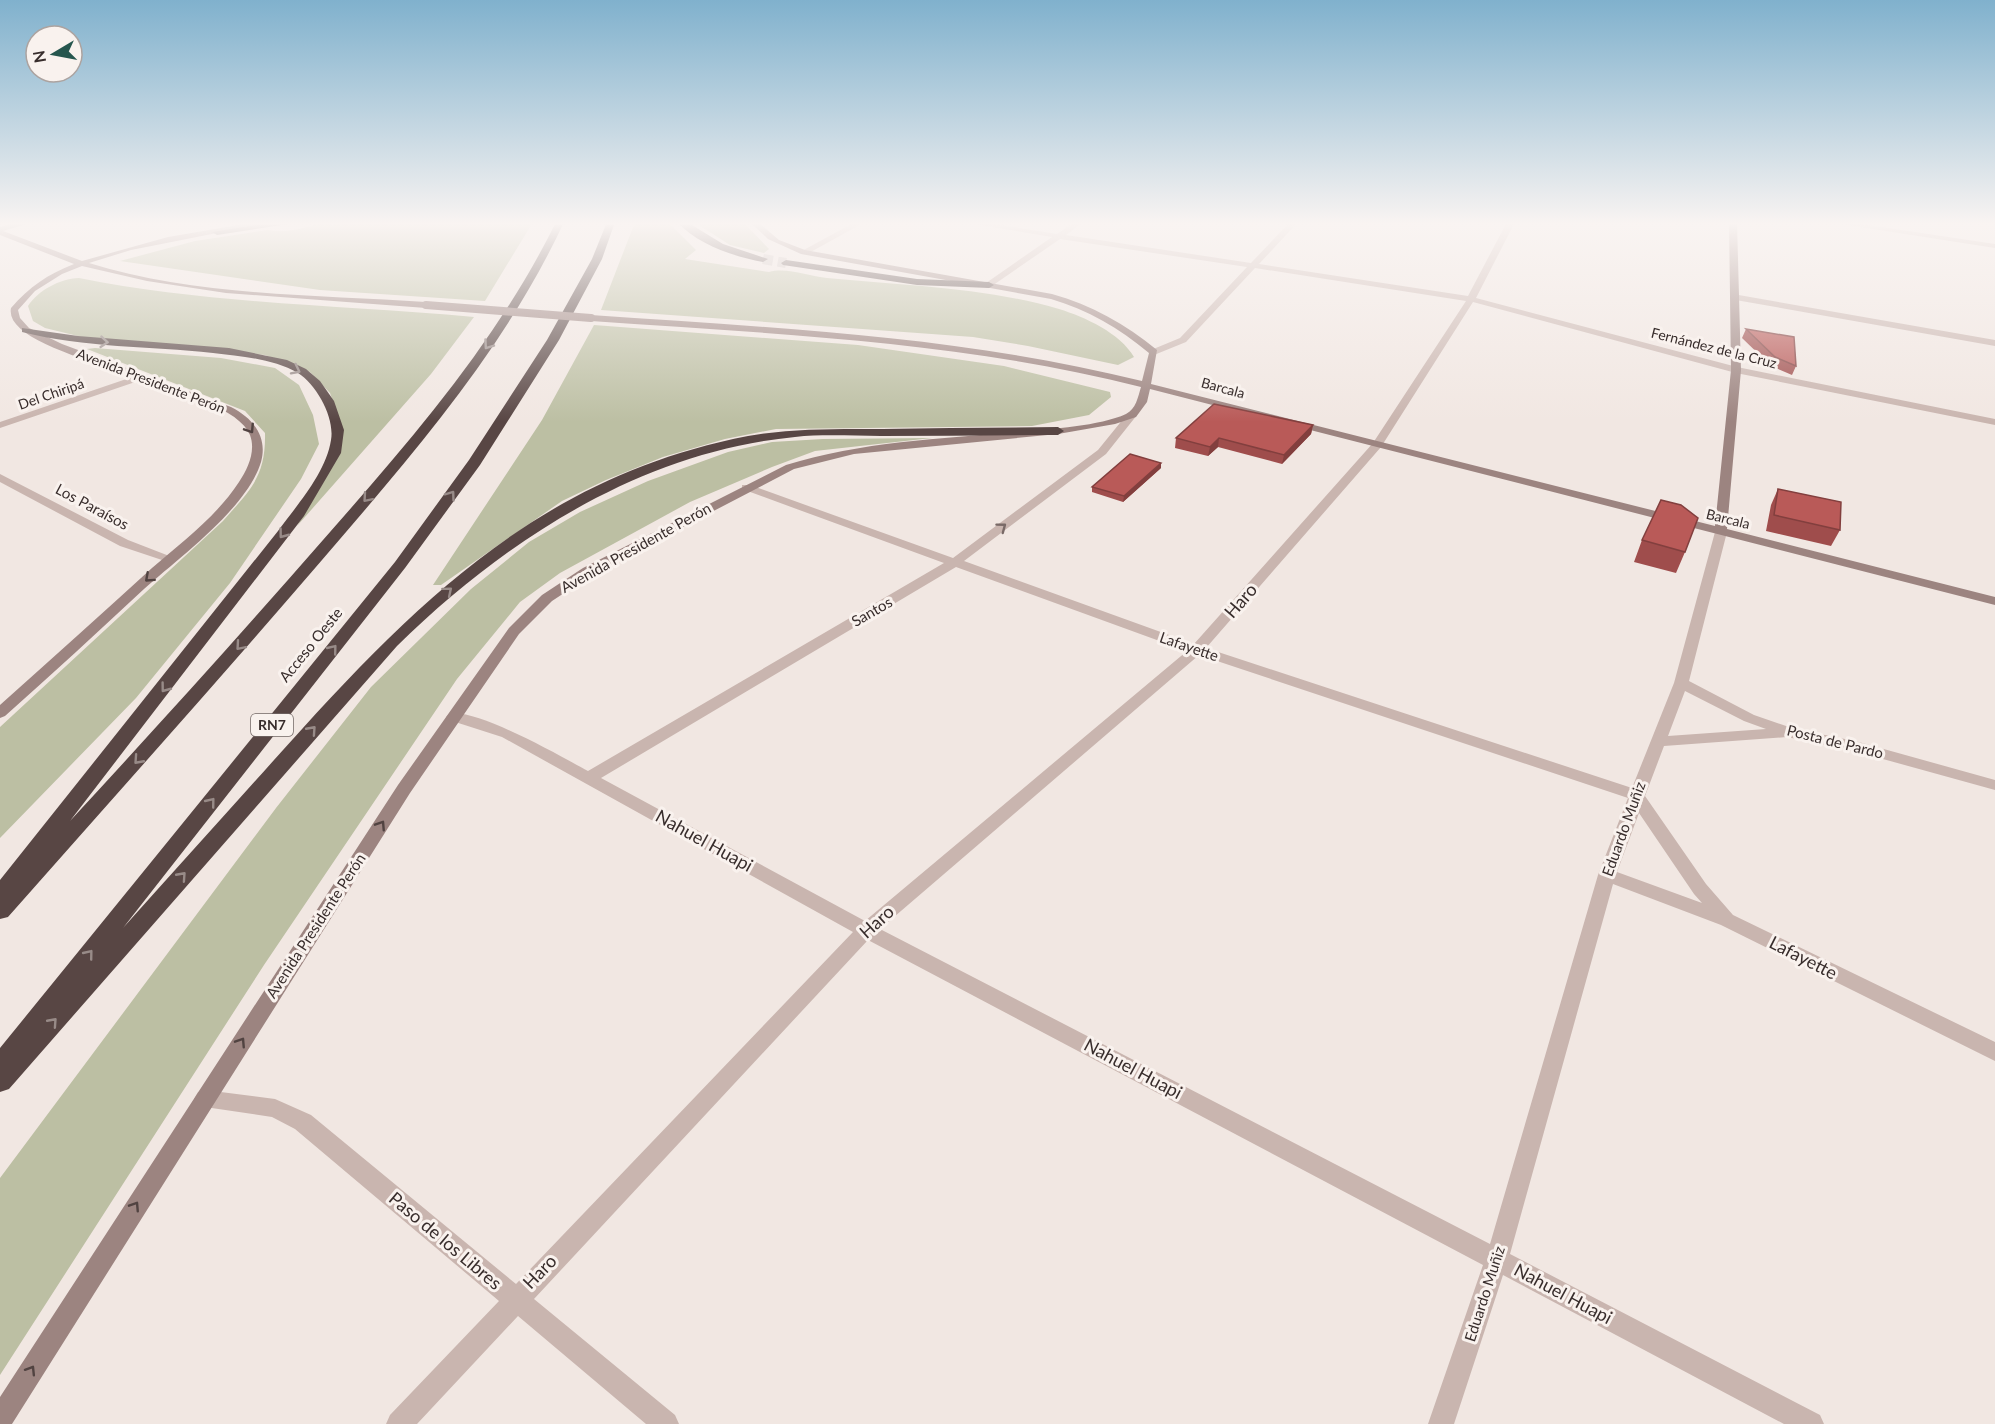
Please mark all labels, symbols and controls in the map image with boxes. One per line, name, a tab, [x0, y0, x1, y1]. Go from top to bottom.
north arrow	[24, 24, 84, 84]
text: N	[28, 49, 49, 64]
street label: Fernández de la Cruz	[1650, 324, 1779, 371]
one-way arrow	[100, 335, 109, 348]
one-way arrow	[484, 338, 495, 349]
street label: Avenida Presidente Perón	[75, 344, 228, 417]
one-way arrow	[290, 362, 301, 374]
street label: Del Chiripá	[16, 374, 86, 413]
street label: Barcala	[1199, 374, 1247, 402]
one-way arrow	[242, 422, 253, 433]
street label: Los Paraísos	[53, 479, 132, 533]
one-way arrow	[444, 490, 455, 501]
one-way arrow	[363, 491, 374, 502]
street label: Avenida Presidente Perón	[557, 498, 714, 596]
street label: Barcala	[1704, 505, 1752, 532]
one-way arrow	[996, 523, 1007, 534]
one-way arrow	[279, 527, 290, 538]
one-way arrow	[145, 571, 156, 582]
street label: Haro	[1219, 578, 1261, 622]
one-way arrow	[441, 587, 452, 598]
street label: Santos	[848, 592, 895, 630]
street label: Acceso Oeste	[275, 604, 346, 685]
street label: Lafayette	[1158, 628, 1221, 665]
one-way arrow	[236, 639, 247, 650]
one-way arrow	[325, 645, 336, 656]
one-way arrow	[161, 682, 172, 693]
road number: RN7	[251, 714, 293, 736]
street label: Posta de Pardo	[1785, 720, 1885, 762]
one-way arrow	[305, 726, 316, 737]
one-way arrow	[134, 753, 145, 763]
street label: Eduardo Muñiz	[1598, 779, 1649, 878]
one-way arrow	[203, 797, 214, 808]
street label: Nahuel Huapi	[652, 804, 757, 876]
one-way arrow	[373, 821, 385, 831]
street label: Avenida Presidente Perón	[262, 850, 369, 1001]
one-way arrow	[175, 872, 186, 883]
street label: Haro	[855, 900, 898, 942]
street label: Lafayette	[1766, 931, 1841, 984]
one-way arrow	[82, 950, 93, 961]
one-way arrow	[46, 1018, 57, 1029]
street label: Nahuel Huapi	[1081, 1033, 1186, 1103]
one-way arrow	[234, 1038, 246, 1048]
street label: Paso de los Libres	[385, 1187, 507, 1294]
one-way arrow	[128, 1202, 140, 1212]
street label: Eduardo Muñiz	[1460, 1243, 1508, 1344]
street label: Haro	[518, 1250, 561, 1293]
street label: Nahuel Huapi	[1511, 1258, 1616, 1328]
one-way arrow	[23, 1366, 35, 1376]

